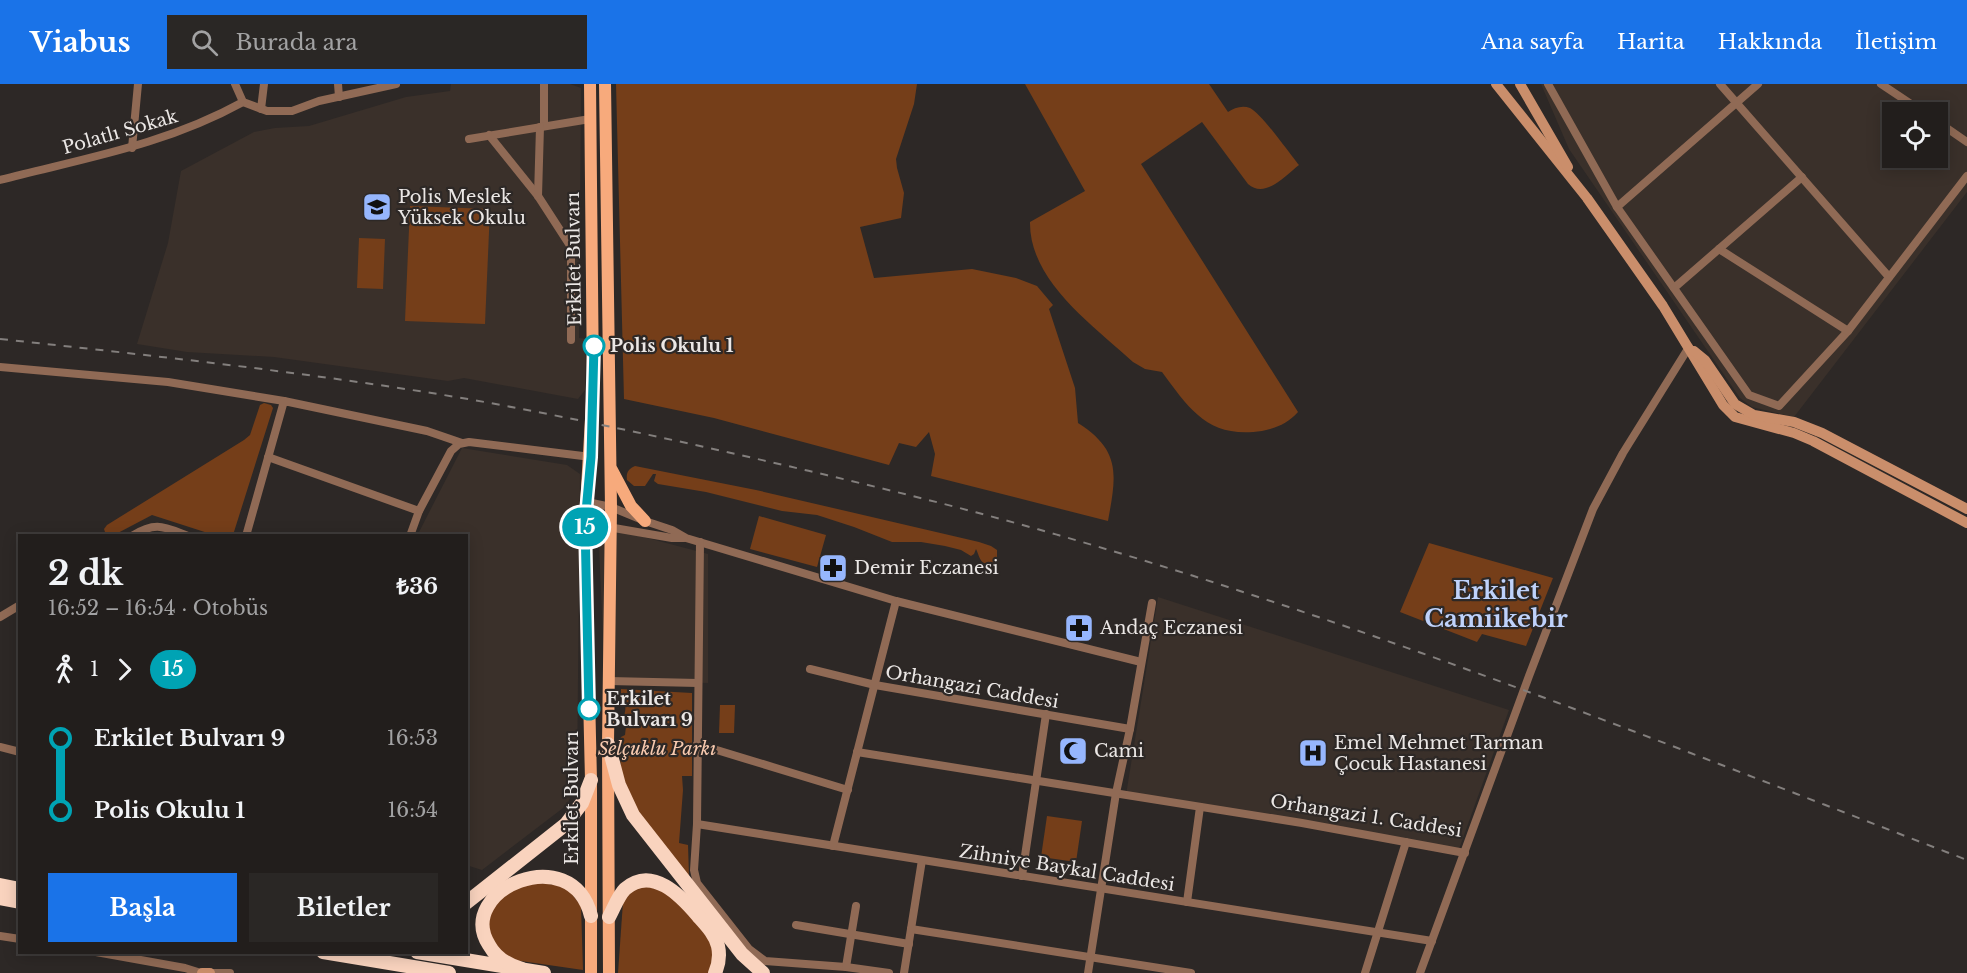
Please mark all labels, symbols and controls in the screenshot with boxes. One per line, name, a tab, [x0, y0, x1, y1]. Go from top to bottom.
search box	[167, 15, 587, 69]
text: Viabus	[30, 25, 131, 60]
icon: search	[188, 26, 221, 59]
text: Burada ara	[236, 29, 358, 56]
text: Ana sayfa	[1481, 29, 1584, 55]
text: Harita	[1617, 29, 1685, 55]
text: Hakkında	[1718, 29, 1822, 55]
text: İletişim	[1855, 29, 1937, 55]
map controls	[1882, 102, 1948, 168]
button: locate	[1882, 102, 1948, 168]
street label: Polatlı Sokak	[60, 105, 180, 159]
place label: Polis Meslek Yüksek Okulu	[397, 186, 526, 229]
school or university icon: Polis Meslek Yüksek Okulu	[361, 191, 393, 223]
street label: Erkilet Bulvarı	[562, 192, 586, 326]
marker: Polis Okulu 1	[583, 335, 605, 357]
place label: Polis Okulu 1	[610, 335, 734, 357]
line badge: 15	[558, 508, 612, 546]
text: 15	[574, 514, 596, 540]
pharmacy icon: Demir Eczanesi	[817, 552, 849, 584]
text: 2 dk	[48, 553, 123, 594]
place label: Demir Eczanesi	[854, 557, 999, 579]
text: ₺36	[397, 573, 438, 600]
district label: Erkilet Camiikebir	[1424, 576, 1568, 633]
text: 16:52 – 16:54 · Otobüs	[48, 596, 268, 620]
pharmacy icon: Andaç Eczanesi	[1063, 612, 1095, 644]
place label: Andaç Eczanesi	[1099, 617, 1243, 639]
icon: walk	[48, 653, 81, 686]
icon: forward	[108, 653, 141, 686]
text: 15	[162, 656, 184, 682]
text: 1	[90, 657, 99, 681]
street label: Orhangazi Caddesi	[884, 661, 1060, 713]
place label: Erkilet Bulvarı 9	[606, 688, 693, 731]
marker: Erkilet Bulvarı 9	[578, 698, 600, 720]
text: Erkilet Bulvarı 9	[94, 725, 285, 752]
text: 16:53	[387, 726, 438, 750]
street label: Erkilet Bulvarı	[561, 731, 583, 865]
place label: Emel Mehmet Tarman Çocuk Hastanesi	[1334, 732, 1543, 775]
mosque icon: Cami	[1057, 735, 1089, 767]
hospital icon: Emel Mehmet Tarman Çocuk Hastanesi	[1297, 737, 1329, 769]
park label: Selçuklu Parkı	[598, 738, 716, 760]
place label: Cami	[1094, 740, 1144, 762]
street label: Orhangazi 1. Caddesi	[1269, 790, 1463, 842]
text: Polis Okulu 1	[94, 797, 245, 824]
text: 16:54	[387, 798, 438, 822]
street label: Zihniye Baykal Caddesi	[958, 840, 1176, 896]
button: Başla	[48, 873, 237, 942]
button: Biletler	[249, 873, 438, 942]

